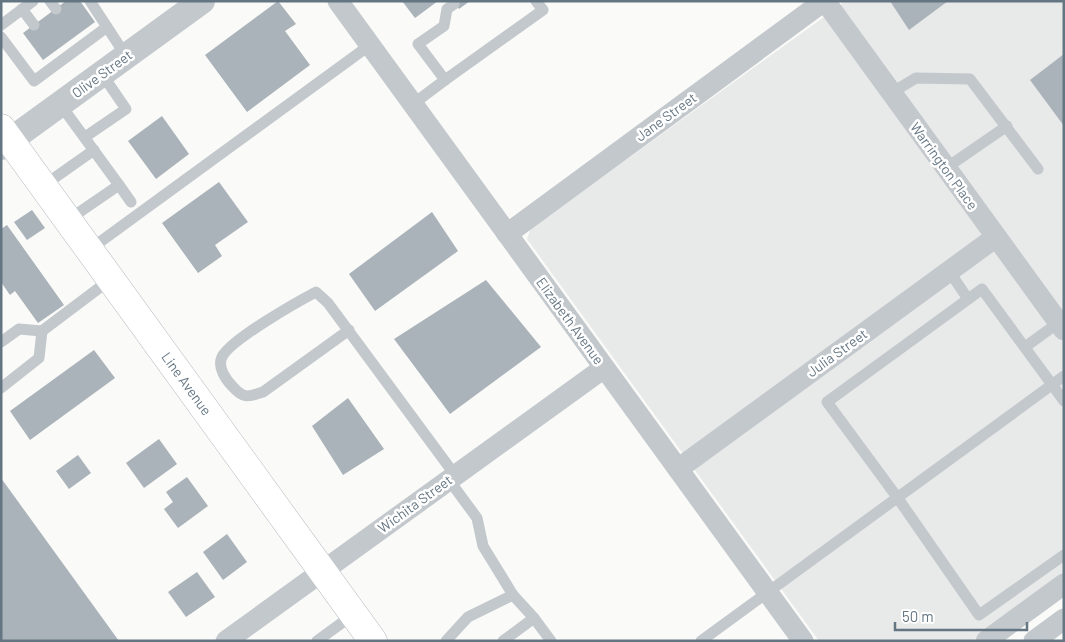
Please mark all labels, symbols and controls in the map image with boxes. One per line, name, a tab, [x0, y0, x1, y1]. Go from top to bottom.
street label: Olive Street	[68, 46, 135, 101]
street label: Jane Street	[632, 89, 699, 144]
street label: Warrington Place	[907, 119, 982, 213]
street label: Elizabeth Avenue	[533, 274, 608, 368]
street label: Julia Street	[803, 325, 870, 380]
street label: Line Avenue	[158, 349, 215, 418]
street label: Wichita Street	[374, 471, 455, 536]
scale bar	[895, 600, 1028, 632]
text: 50 m	[902, 607, 934, 625]

